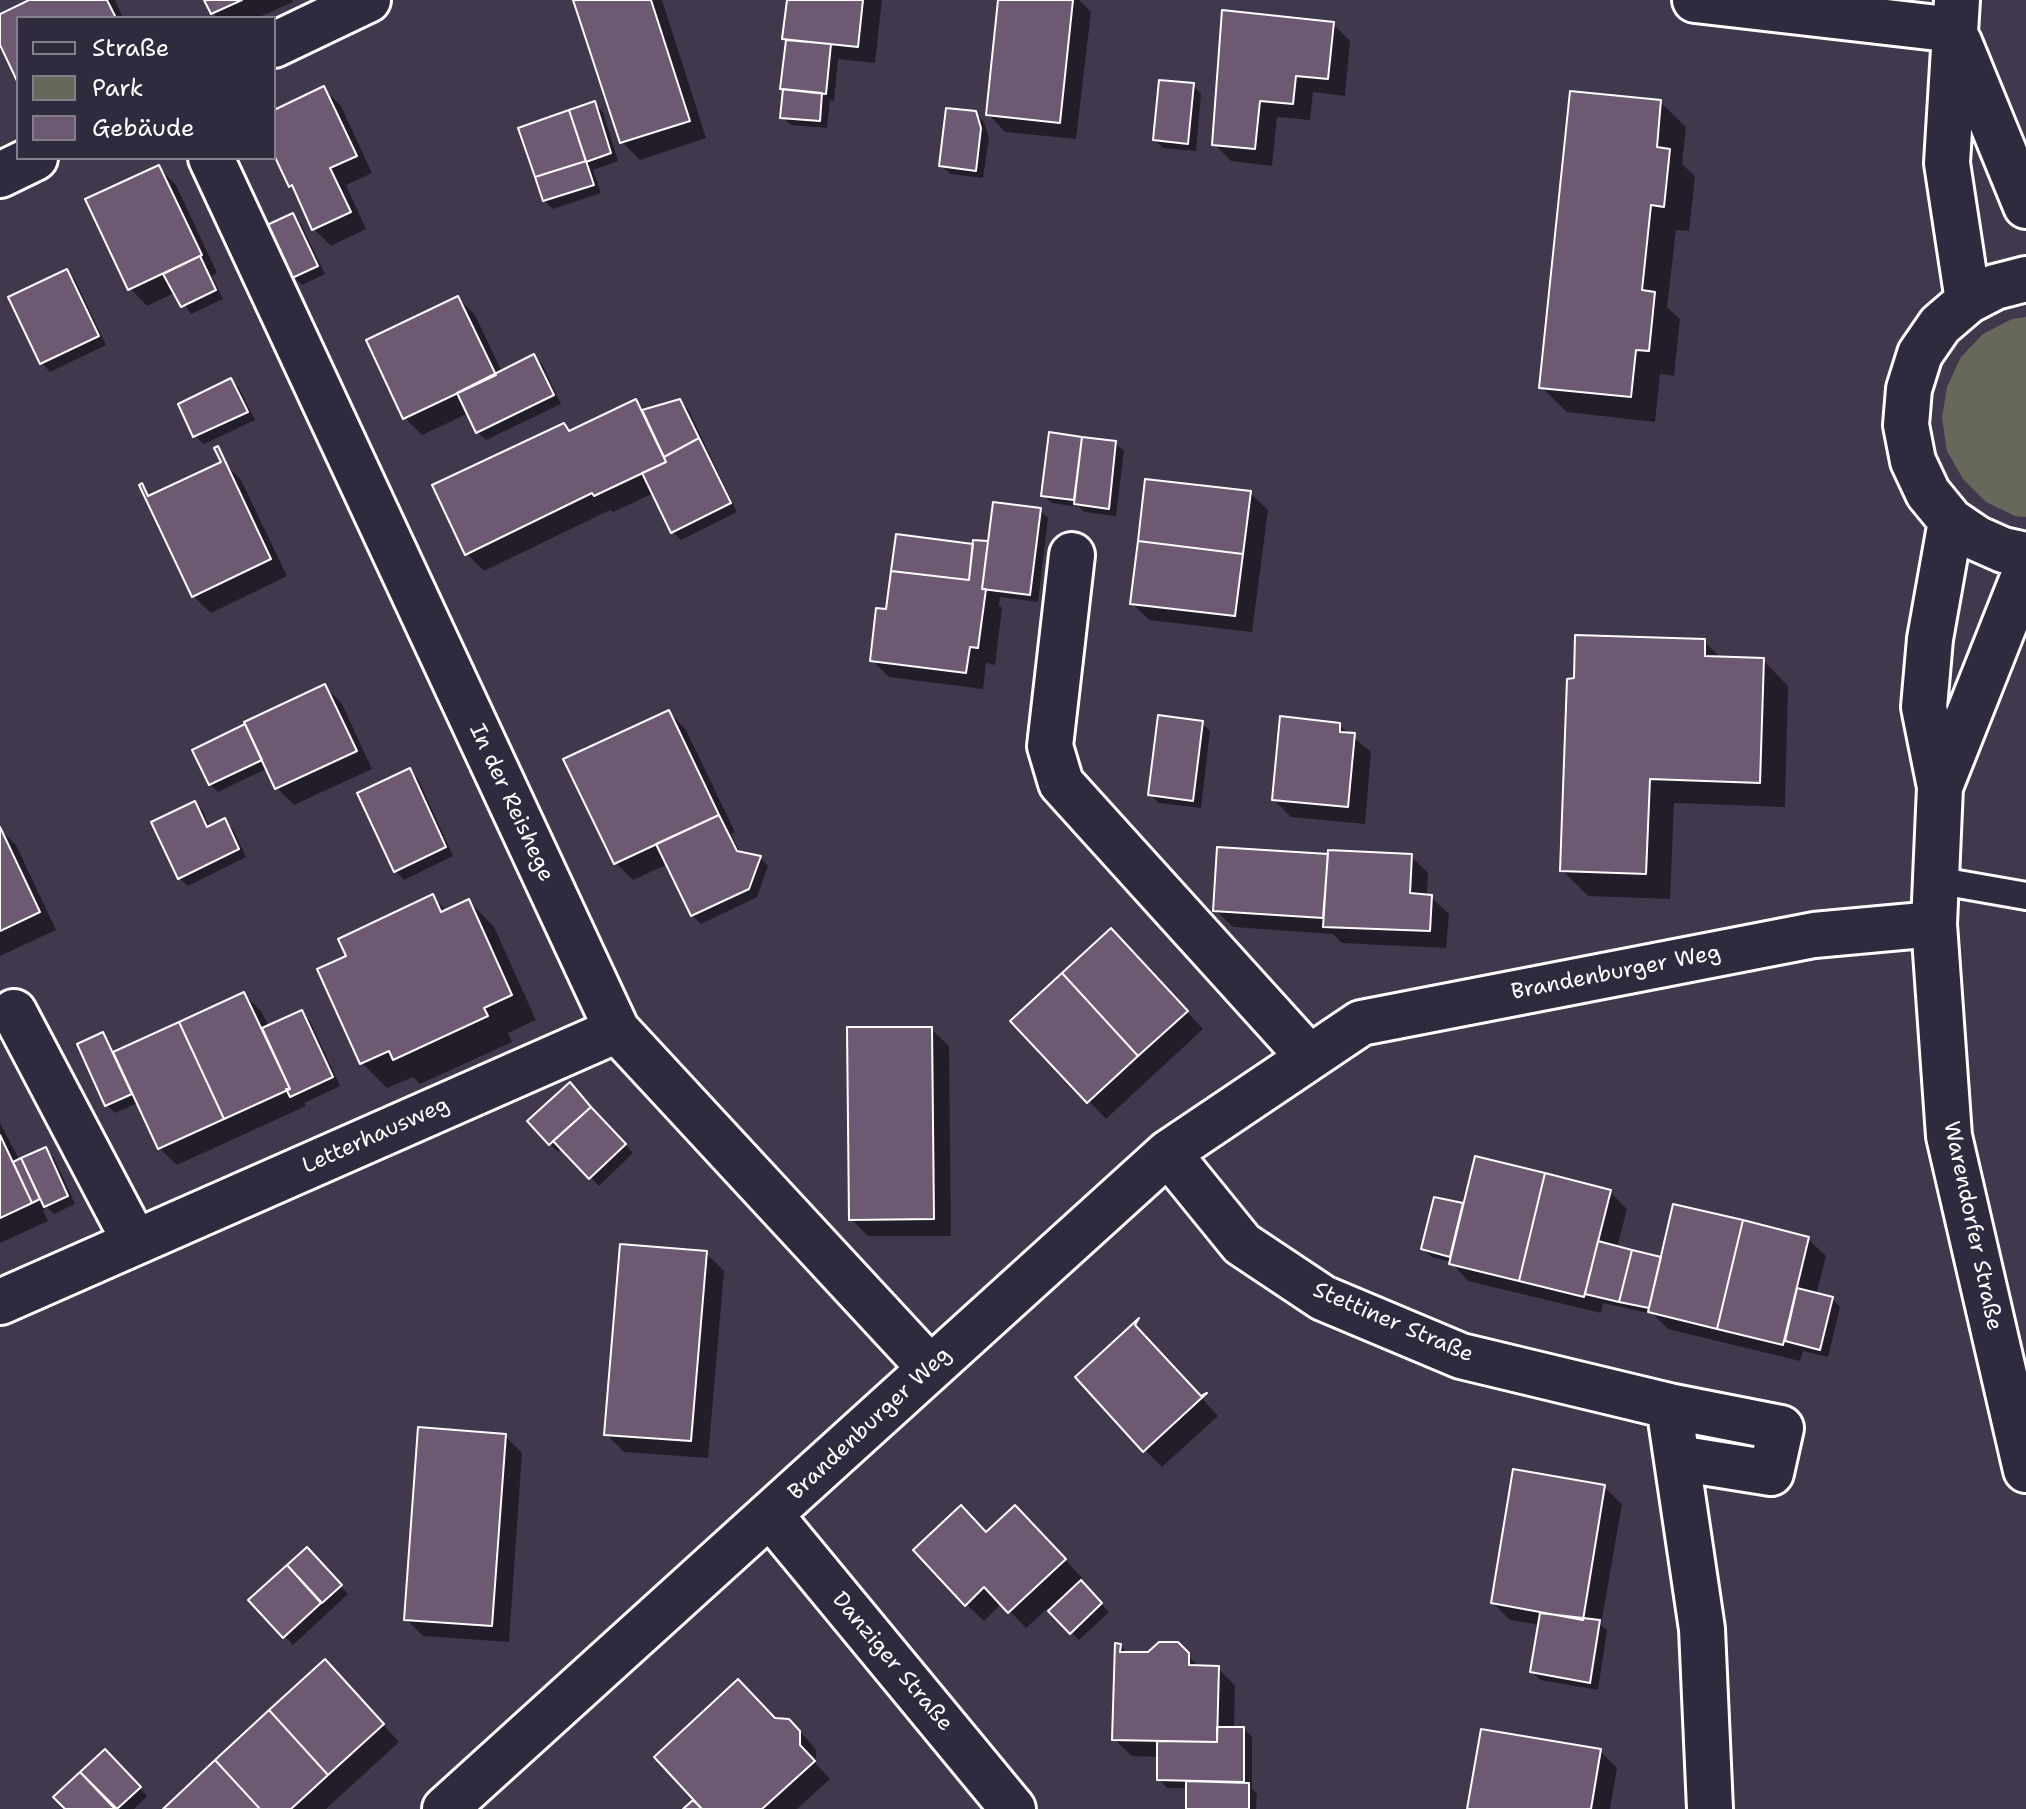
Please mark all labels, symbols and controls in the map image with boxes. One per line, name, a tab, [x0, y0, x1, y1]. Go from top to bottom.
legend	[16, 16, 276, 160]
text: Straße	[92, 32, 169, 64]
text: Park	[92, 72, 144, 104]
text: Gebäude	[92, 112, 194, 144]
street label: In der Reishege	[463, 720, 559, 886]
street label: Brandenburger Weg	[1509, 940, 1723, 1006]
street label: Letterhausweg	[299, 1092, 453, 1180]
street label: Warendorfer Straße	[1937, 1119, 2007, 1333]
street label: Stettiner Straße	[1309, 1277, 1477, 1369]
street label: Brandenburger Weg	[783, 1342, 957, 1506]
street label: Danziger Straße	[826, 1587, 958, 1737]

